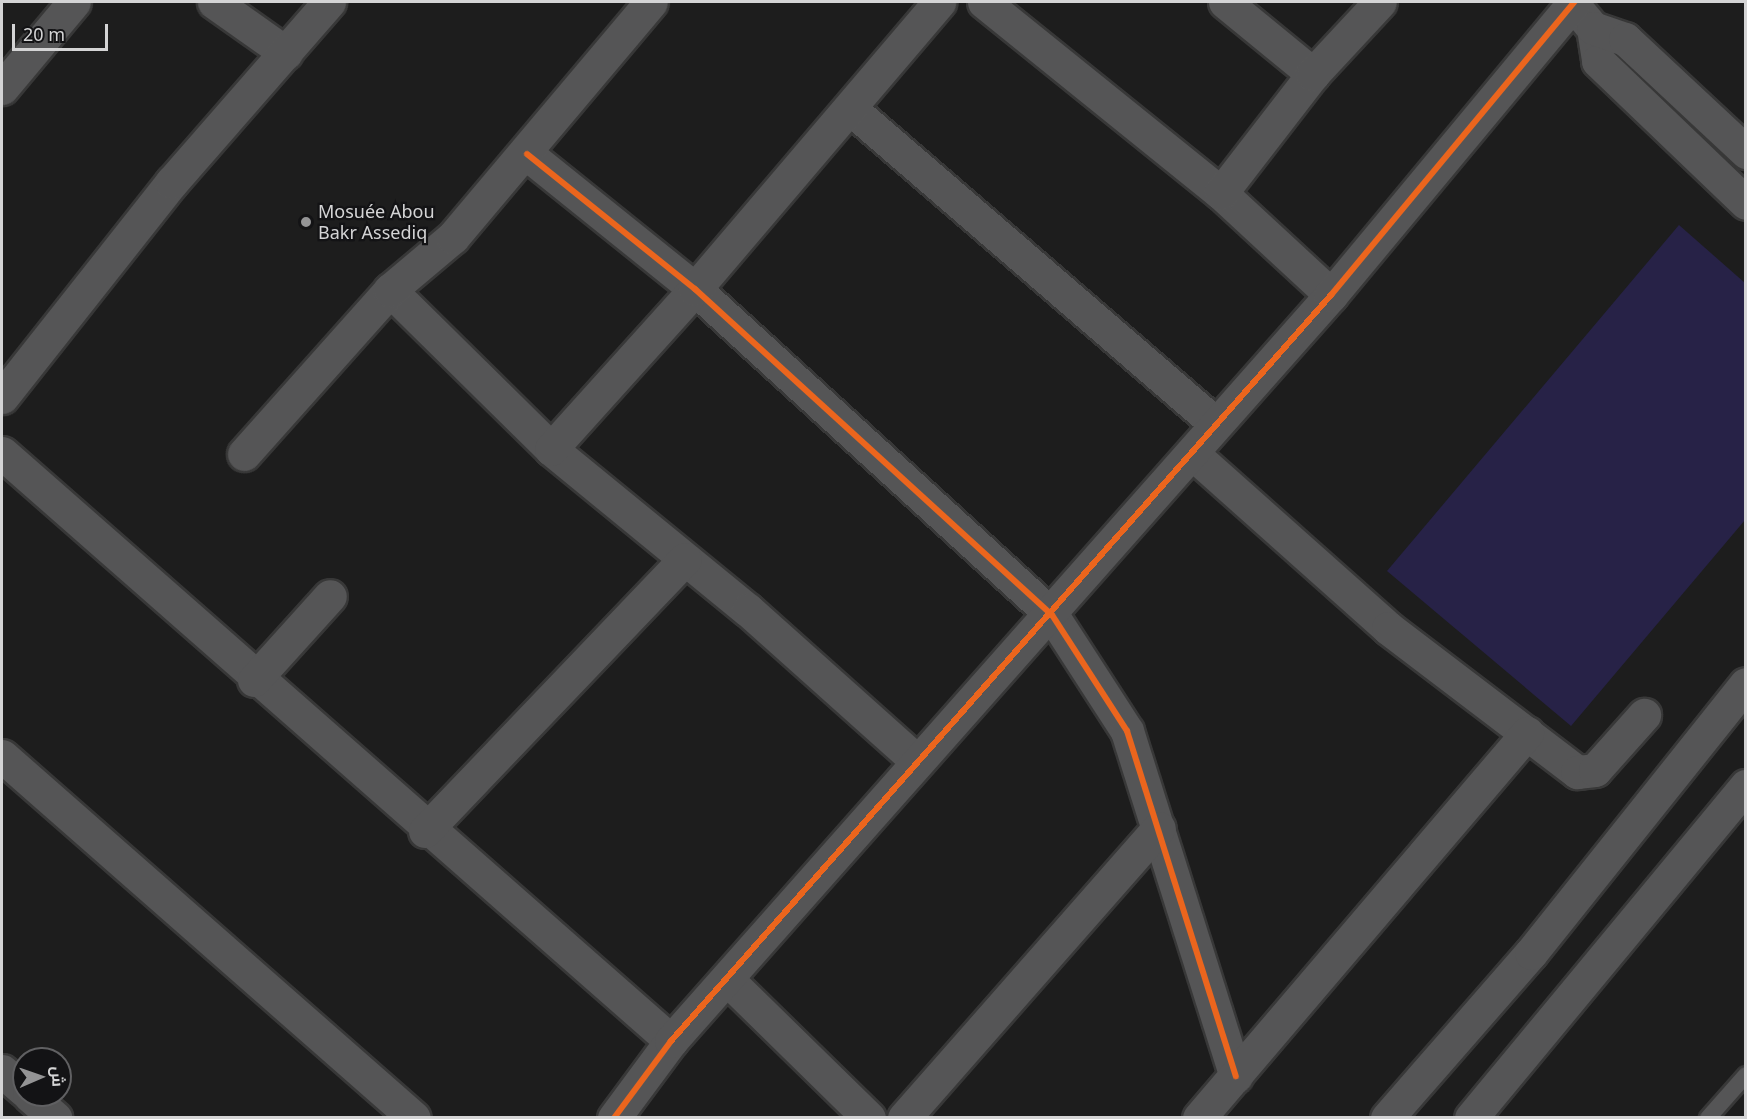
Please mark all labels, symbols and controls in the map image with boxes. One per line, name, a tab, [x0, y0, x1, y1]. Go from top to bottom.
scale bar	[15, 12, 111, 50]
text: 20 m	[23, 22, 65, 46]
place label: Mosuée Abou Bakr Assediq	[318, 201, 435, 244]
marker: Mosuée Abou Bakr Assediq	[299, 215, 313, 229]
north arrow	[12, 1047, 72, 1107]
text: ش	[47, 1066, 69, 1087]

